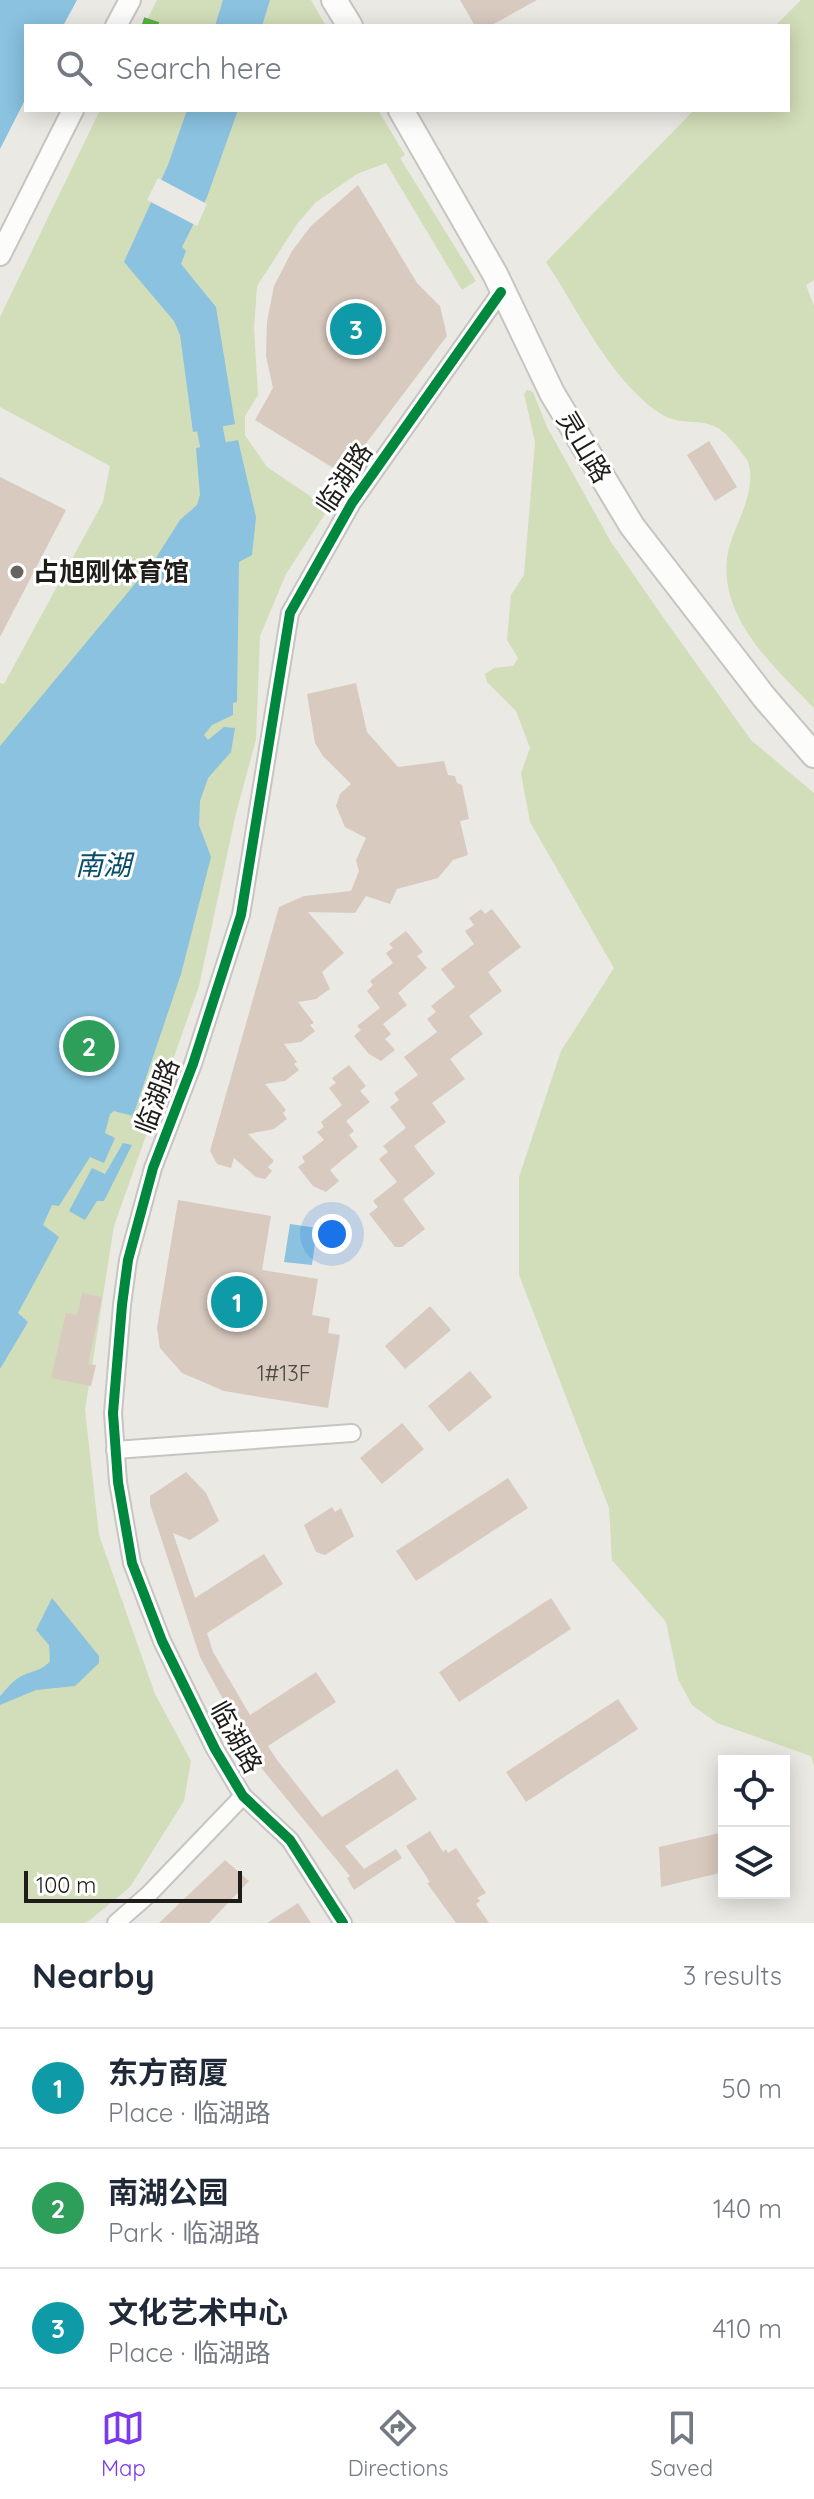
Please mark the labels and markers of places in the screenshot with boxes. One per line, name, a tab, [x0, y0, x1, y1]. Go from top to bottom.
pin: 3	[330, 299, 382, 359]
place label: 占旭刚体育馆	[33, 555, 189, 588]
marker: 占旭刚体育馆	[8, 563, 26, 581]
pin: 2	[63, 1016, 115, 1076]
pin: 1	[211, 1272, 263, 1332]

